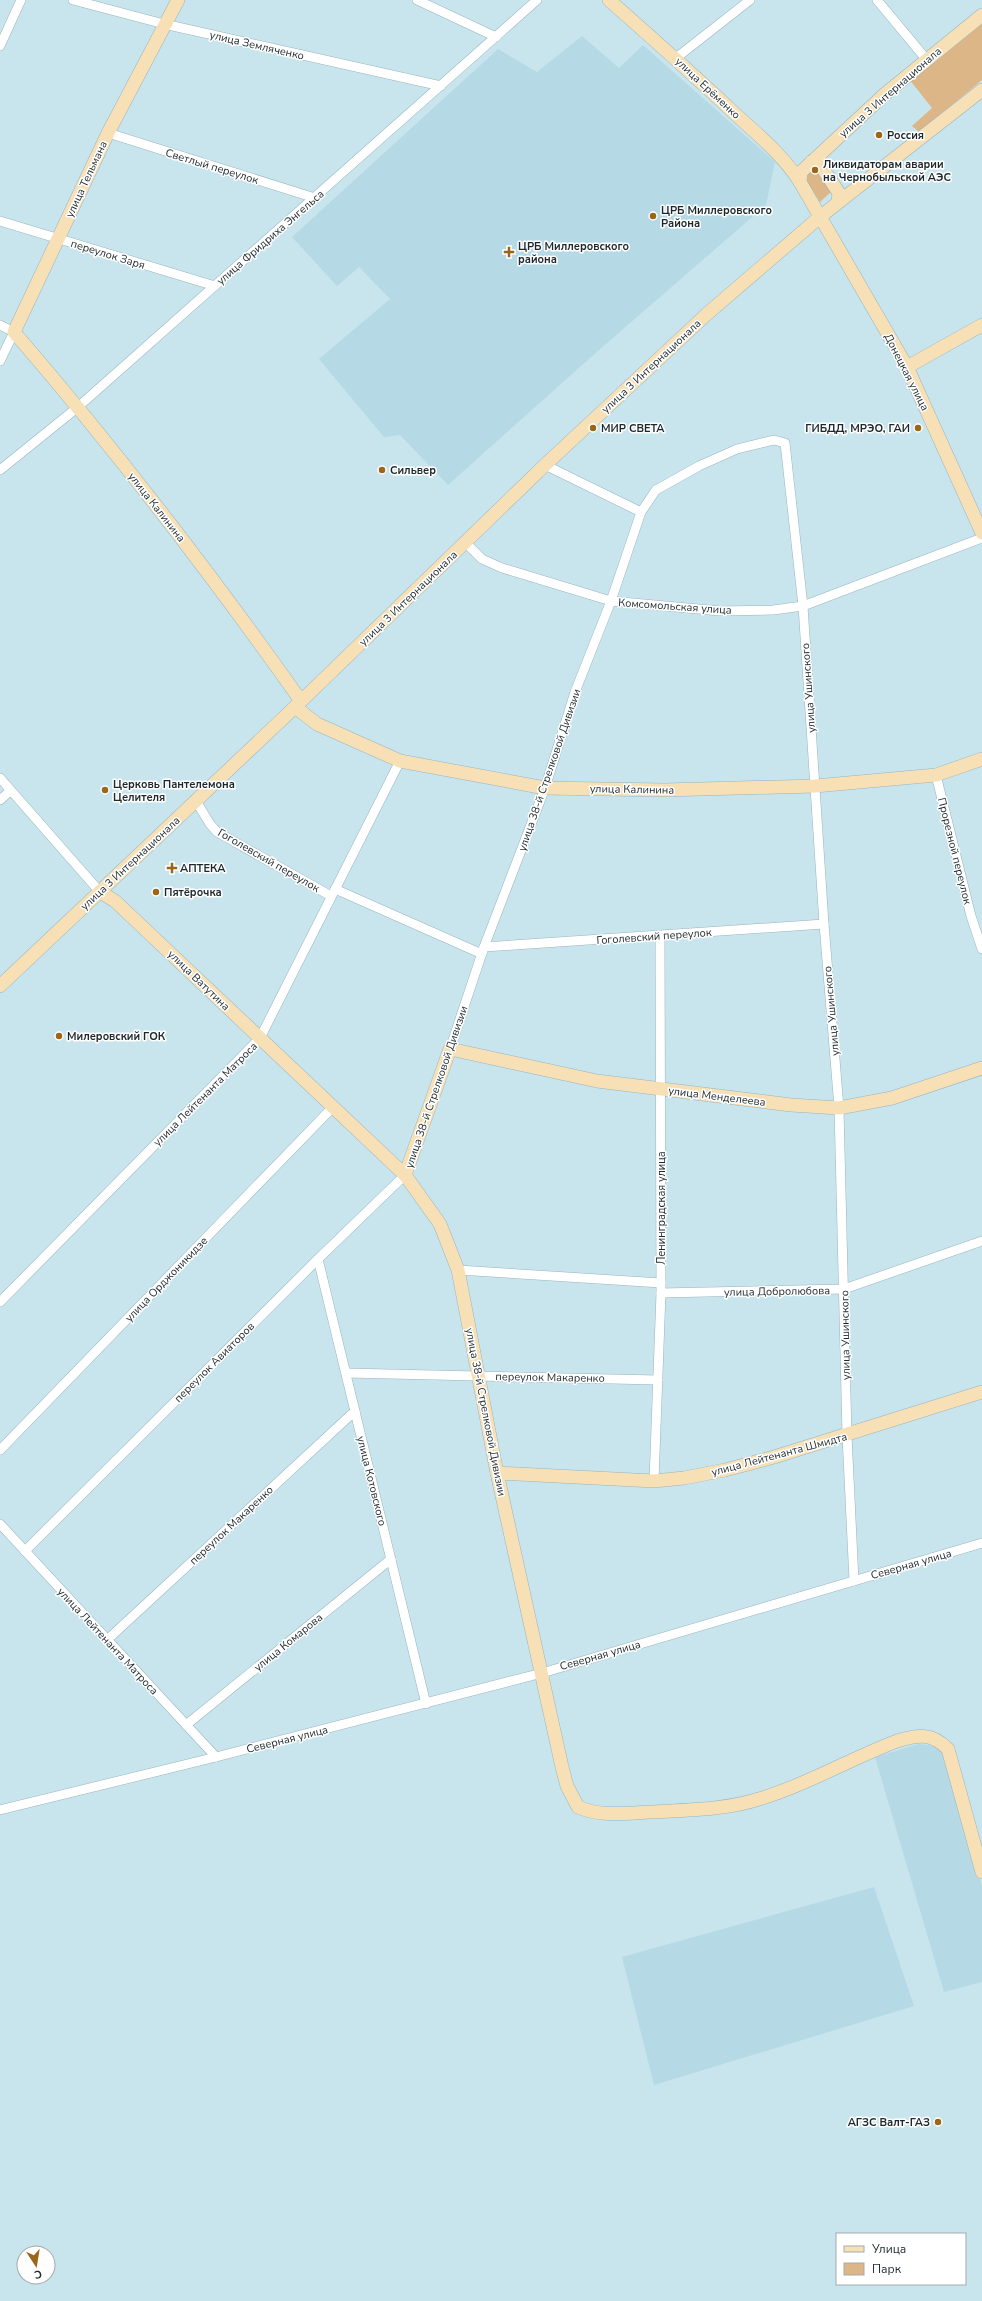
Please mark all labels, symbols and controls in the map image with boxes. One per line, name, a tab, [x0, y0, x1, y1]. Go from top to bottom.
street label: улица Земляченко	[208, 27, 306, 64]
street label: улица 3 Интернационала	[836, 44, 945, 141]
street label: улица Ерёменко	[672, 54, 744, 123]
place label: Россия	[887, 128, 924, 143]
marker: Россия	[874, 130, 884, 140]
street label: улица Тельмана	[62, 138, 111, 220]
street label: Светлый переулок	[164, 145, 260, 188]
place label: Ликвидаторам аварии на Чернобыльской АЭС	[823, 157, 951, 185]
marker: Ликвидаторам аварии на Чернобыльской АЭС	[810, 165, 820, 175]
street label: улица Фридриха Энгельса	[213, 186, 327, 288]
place label: ЦРБ Миллеровского Района	[661, 203, 772, 231]
marker: ЦРБ Миллеровского Района	[648, 211, 658, 221]
street label: переулок Заря	[69, 236, 147, 273]
place label: ЦРБ Миллеровского района	[518, 239, 629, 267]
marker: ЦРБ Миллеровского района	[503, 246, 515, 258]
street label: улица 3 Интернационала	[598, 316, 704, 417]
street label: Донецкая улица	[881, 331, 933, 414]
place label: МИР СВЕТА	[601, 421, 665, 436]
place label: ГИБДД, МРЭО, ГАИ	[805, 421, 910, 436]
marker: МИР СВЕТА	[588, 423, 598, 433]
marker: ГИБДД, МРЭО, ГАИ	[913, 423, 923, 433]
place label: Сильвер	[390, 463, 436, 478]
marker: Сильвер	[377, 465, 387, 475]
street label: улица Калинина	[125, 469, 189, 545]
street label: улица 3 Интернационала	[356, 547, 461, 649]
street label: Комсомольская улица	[618, 595, 732, 618]
street label: улица Ушинского	[798, 643, 819, 733]
street label: улица 38-й Стрелковой Дивизии	[515, 687, 584, 853]
place label: Церковь Пантелемона Целителя	[113, 777, 235, 805]
street label: улица Калинина	[590, 781, 674, 798]
marker: Церковь Пантелемона Целителя	[100, 785, 110, 795]
street label: Прорезной переулок	[934, 796, 975, 906]
street label: улица 3 Интернационала	[77, 813, 183, 914]
street label: Гоголевский переулок	[215, 825, 323, 896]
place label: АПТЕКА	[180, 861, 226, 876]
marker: АПТЕКА	[167, 863, 177, 873]
place label: Пятёрочка	[164, 885, 222, 900]
marker: Пятёрочка	[151, 887, 161, 897]
street label: Гоголевский переулок	[596, 925, 712, 948]
street label: улица Ватутина	[164, 947, 233, 1014]
street label: улица Ушинского	[820, 966, 843, 1056]
street label: улица 38-й Стрелковой Дивизии	[402, 1004, 471, 1170]
place label: Милеровский ГОК	[67, 1029, 166, 1044]
marker: Милеровский ГОК	[54, 1031, 64, 1041]
street label: улица Лейтенанта Матроса	[150, 1039, 261, 1150]
street label: улица Менделеева	[667, 1083, 767, 1110]
street label: Ленинградская улица	[654, 1151, 669, 1265]
street label: улица Орджоникидзе	[122, 1234, 211, 1325]
street label: улица Добролюбова	[724, 1283, 830, 1300]
street label: улица Ушинского	[837, 1290, 854, 1380]
street label: переулок Авиаторов	[171, 1319, 258, 1406]
street label: улица 38-й Стрелковой Дивизии	[462, 1327, 509, 1497]
street label: переулок Макаренко	[495, 1369, 605, 1386]
street label: улица Лейтенанта Шмидта	[710, 1429, 849, 1480]
street label: улица Котовского	[353, 1435, 390, 1528]
street label: переулок Макаренко	[186, 1483, 276, 1568]
street label: Северная улица	[869, 1546, 953, 1583]
street label: улица Лейтенанта Матроса	[54, 1584, 161, 1698]
street label: улица Комарова	[251, 1610, 326, 1675]
street label: Северная улица	[558, 1637, 642, 1674]
street label: Северная улица	[245, 1722, 330, 1757]
place label: АГЗС Валт-ГАЗ	[848, 2115, 930, 2130]
marker: АГЗС Валт-ГАЗ	[933, 2117, 943, 2127]
legend	[836, 2233, 966, 2285]
text: Улица	[871, 2241, 906, 2257]
north arrow	[16, 2245, 56, 2285]
text: Парк	[872, 2261, 902, 2277]
text: С	[32, 2266, 43, 2283]

